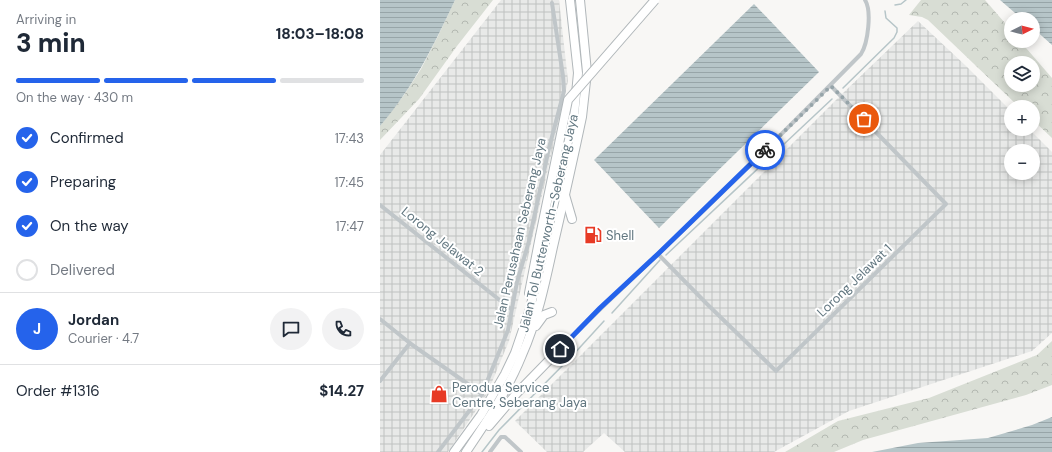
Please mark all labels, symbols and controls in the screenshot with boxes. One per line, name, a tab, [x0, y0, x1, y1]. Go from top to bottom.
text: Arriving in	[16, 11, 76, 28]
north arrow	[1004, 12, 1040, 48]
map controls	[1004, 12, 1040, 180]
text: 18:03–18:08	[276, 24, 364, 44]
text: 3 min	[16, 26, 86, 60]
button: layers	[1004, 56, 1040, 92]
text: On the way · 430 m	[16, 89, 133, 106]
button: +	[1004, 100, 1040, 136]
pin	[847, 102, 881, 136]
icon: bag	[853, 108, 875, 130]
street label: Jalan Tol Butterworth–Seberang Jaya	[515, 112, 582, 334]
icon: check	[16, 127, 38, 149]
text: Confirmed	[50, 128, 124, 148]
text: 17:43	[335, 130, 364, 147]
courier	[745, 130, 785, 170]
street label: Jalan Perusahaan Seberang Jaya	[489, 136, 550, 330]
icon: bike	[754, 139, 776, 161]
button: −	[1004, 144, 1040, 180]
icon: check	[16, 171, 38, 193]
text: Preparing	[50, 172, 116, 192]
text: 17:45	[335, 174, 364, 191]
street label: Lorong Jelawat 2	[398, 203, 487, 280]
icon: check	[16, 215, 38, 237]
text: On the way	[50, 216, 129, 236]
text: 17:47	[336, 218, 364, 235]
fuel station icon: Shell	[583, 225, 603, 245]
place label: Shell	[606, 227, 634, 244]
street label: Lorong Jelawat 1	[813, 240, 895, 320]
text: Delivered	[50, 260, 115, 280]
button: chat	[270, 308, 312, 350]
button: phone	[322, 308, 364, 350]
text: Jordan	[68, 310, 119, 330]
text: J	[33, 319, 41, 339]
text: Courier · 4.7	[68, 330, 139, 347]
pin	[543, 332, 577, 366]
icon: home	[549, 338, 571, 360]
place label: Perodua Service Centre, Seberang Jaya	[452, 379, 587, 411]
text: Order #1316	[16, 381, 100, 401]
text: $14.27	[319, 381, 364, 401]
shop icon: Perodua Service Centre, Seberang Jaya	[429, 384, 449, 404]

